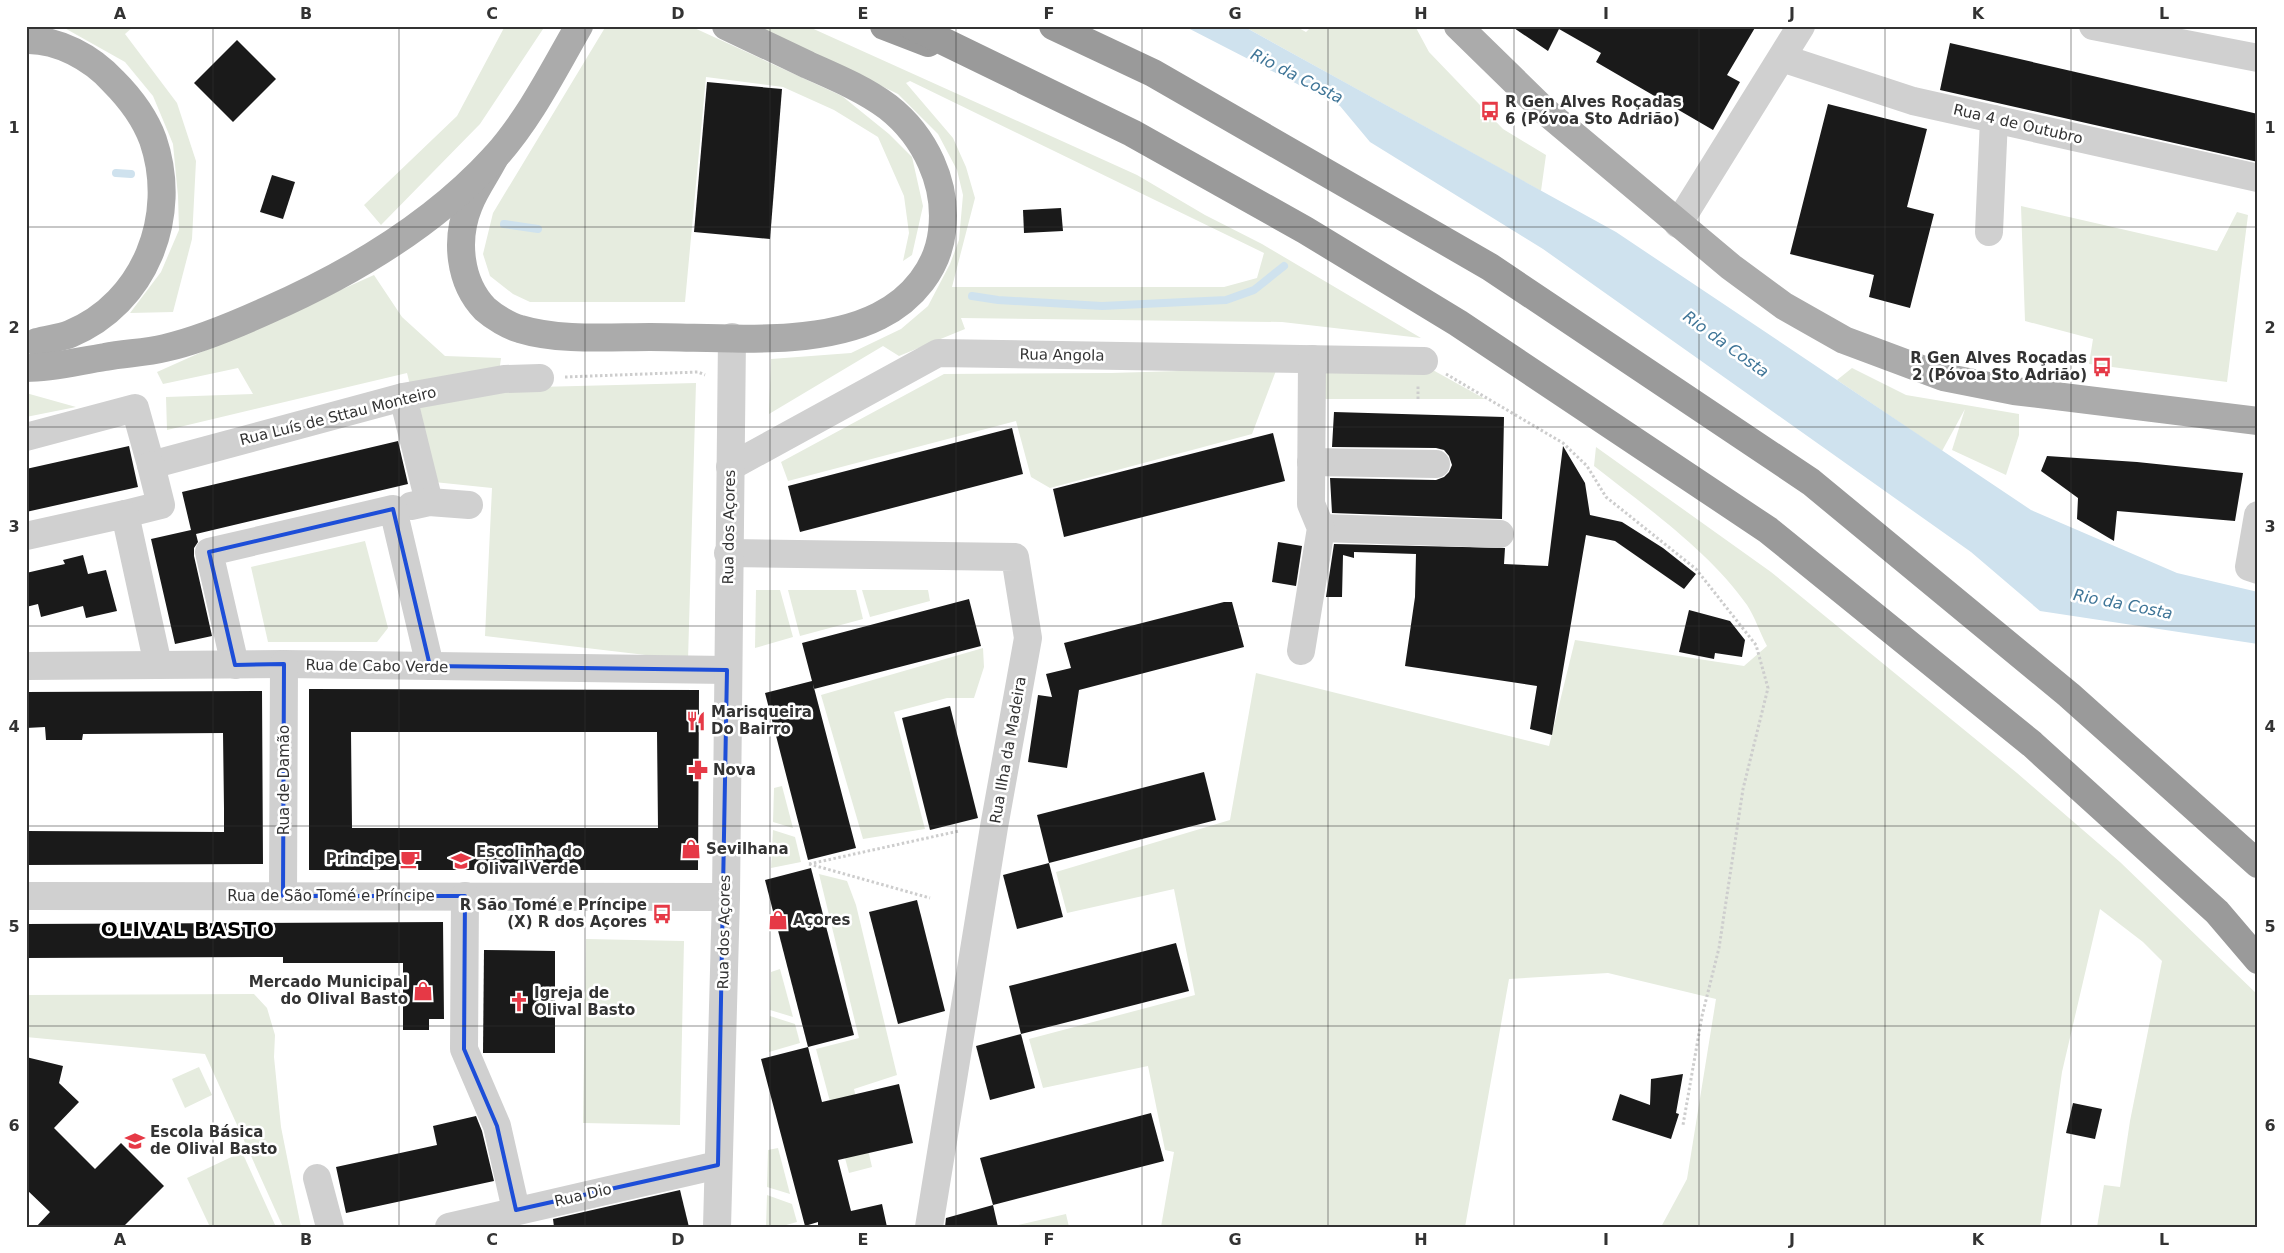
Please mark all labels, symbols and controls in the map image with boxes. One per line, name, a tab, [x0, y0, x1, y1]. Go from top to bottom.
text: A	[114, 4, 127, 23]
text: B	[300, 4, 312, 23]
text: C	[486, 4, 498, 23]
text: D	[671, 4, 685, 23]
text: E	[858, 4, 868, 23]
text: F	[1044, 4, 1054, 23]
text: G	[1228, 4, 1242, 23]
text: H	[1414, 4, 1428, 23]
text: I	[1603, 4, 1609, 23]
text: J	[1788, 4, 1795, 23]
text: K	[1972, 4, 1985, 23]
text: L	[2159, 4, 2169, 23]
water label: Rio da Costa	[1248, 45, 1346, 107]
place label: R Gen Alves Roçadas 6 (Póvoa Sto Adrião)	[1505, 93, 1682, 128]
bus stop icon: R Gen Alves Roçadas 6 (Póvoa Sto Adrião)	[1479, 100, 1501, 122]
street label: Rua 4 de Outubro	[1952, 100, 2084, 148]
text: 1	[8, 118, 20, 137]
text: 1	[2264, 118, 2276, 137]
water label: Rio da Costa	[1680, 307, 1772, 381]
text: 2	[8, 318, 20, 337]
text: 2	[2264, 318, 2276, 337]
street label: Rua Angola	[1019, 345, 1105, 365]
place label: R Gen Alves Roçadas 2 (Póvoa Sto Adrião)	[1910, 349, 2087, 384]
bus stop icon: R Gen Alves Roçadas 2 (Póvoa Sto Adrião)	[2091, 356, 2113, 378]
street label: Rua Luís de Sttau Monteiro	[238, 383, 438, 449]
street label: Rua dos Açores	[719, 469, 739, 585]
text: 3	[8, 517, 20, 536]
text: 3	[2264, 517, 2276, 536]
water label: Rio da Costa	[2072, 585, 2174, 623]
street label: Rua de Cabo Verde	[305, 656, 449, 676]
street label: Rua Ilha da Madeira	[986, 675, 1030, 825]
place label: Marisqueira Do Bairro	[711, 703, 812, 738]
restaurant icon: Marisqueira Do Bairro	[685, 710, 707, 732]
text: 4	[8, 717, 20, 736]
text: 4	[2264, 717, 2276, 736]
street label: Rua de Damão	[275, 725, 293, 835]
pharmacy icon: Nova	[687, 759, 709, 781]
place label: Nova	[713, 761, 756, 779]
shop icon: Sevilhana	[680, 838, 702, 860]
place label: Sevilhana	[706, 840, 789, 858]
place label: Escolinha do Olival Verde	[476, 843, 582, 878]
cafe icon: Principe	[399, 848, 421, 870]
place label: Principe	[326, 850, 395, 868]
school or university icon: Escolinha do Olival Verde	[450, 850, 472, 872]
street label: Rua dos Açores	[714, 874, 734, 990]
street label: Rua de São Tomé e Príncipe	[227, 887, 435, 905]
place label: R São Tomé e Príncipe (X) R dos Açores	[460, 896, 647, 931]
bus stop icon: R São Tomé e Príncipe (X) R dos Açores	[651, 903, 673, 925]
shop icon: Açores	[767, 909, 789, 931]
place label: Açores	[793, 911, 850, 929]
text: 5	[8, 917, 20, 936]
district label: OLIVAL BASTO	[101, 917, 275, 941]
text: 5	[2264, 917, 2276, 936]
place label: Mercado Municipal do Olival Basto	[249, 973, 408, 1008]
shop icon: Mercado Municipal do Olival Basto	[412, 980, 434, 1002]
place label: Igreja de Olival Basto	[534, 984, 635, 1019]
church icon: Igreja de Olival Basto	[508, 991, 530, 1013]
text: 6	[8, 1116, 20, 1135]
text: 6	[2264, 1116, 2276, 1135]
place label: Escola Básica de Olival Basto	[150, 1123, 277, 1158]
school or university icon: Escola Básica de Olival Basto	[124, 1130, 146, 1152]
street label: Rua Dio	[553, 1180, 613, 1210]
text: A	[114, 1230, 127, 1249]
text: B	[300, 1230, 312, 1249]
text: C	[486, 1230, 498, 1249]
text: D	[671, 1230, 685, 1249]
text: E	[858, 1230, 868, 1249]
text: F	[1044, 1230, 1054, 1249]
text: G	[1228, 1230, 1242, 1249]
text: H	[1414, 1230, 1428, 1249]
text: I	[1603, 1230, 1609, 1249]
text: J	[1788, 1230, 1795, 1249]
text: K	[1972, 1230, 1985, 1249]
text: L	[2159, 1230, 2169, 1249]

